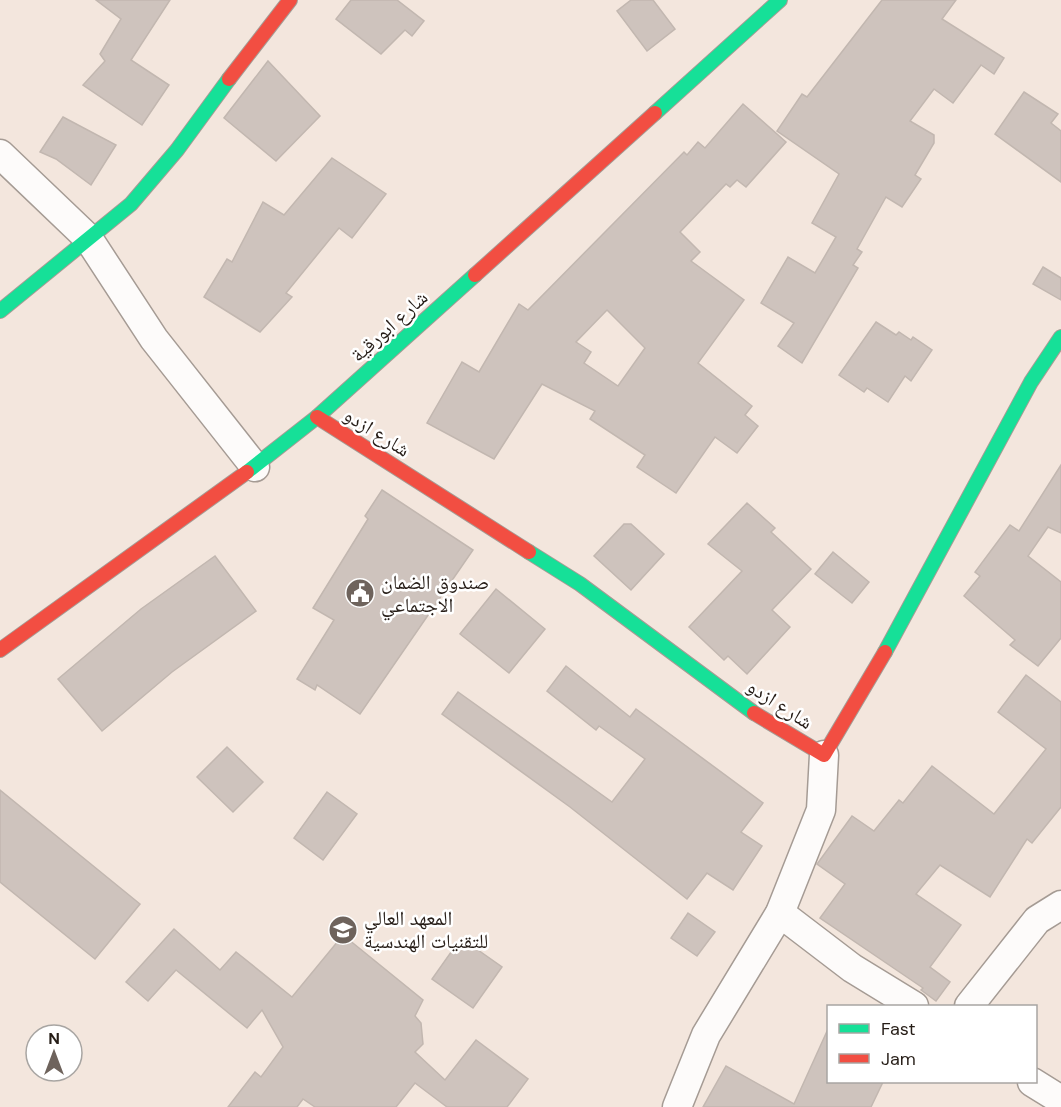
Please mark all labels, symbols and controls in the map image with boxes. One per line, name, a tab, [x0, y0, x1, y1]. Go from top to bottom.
street label: شارع ابورقية	[345, 284, 433, 368]
street label: شارع ازدو	[339, 402, 415, 462]
place label: صندوق الضمان الاجتماعي	[381, 569, 489, 621]
public building icon: صندوق الضمان الاجتماعي	[344, 577, 376, 609]
street label: شارع ازدو	[742, 673, 818, 735]
place label: المعهد العالي للتقنيات الهندسية	[364, 905, 488, 954]
school or university icon: المعهد العالي للتقنيات الهندسية	[327, 914, 359, 946]
legend	[827, 1005, 1037, 1083]
text: Fast	[881, 1017, 916, 1041]
north arrow	[24, 1023, 84, 1083]
text: N	[48, 1028, 60, 1049]
text: Jam	[881, 1047, 916, 1071]

